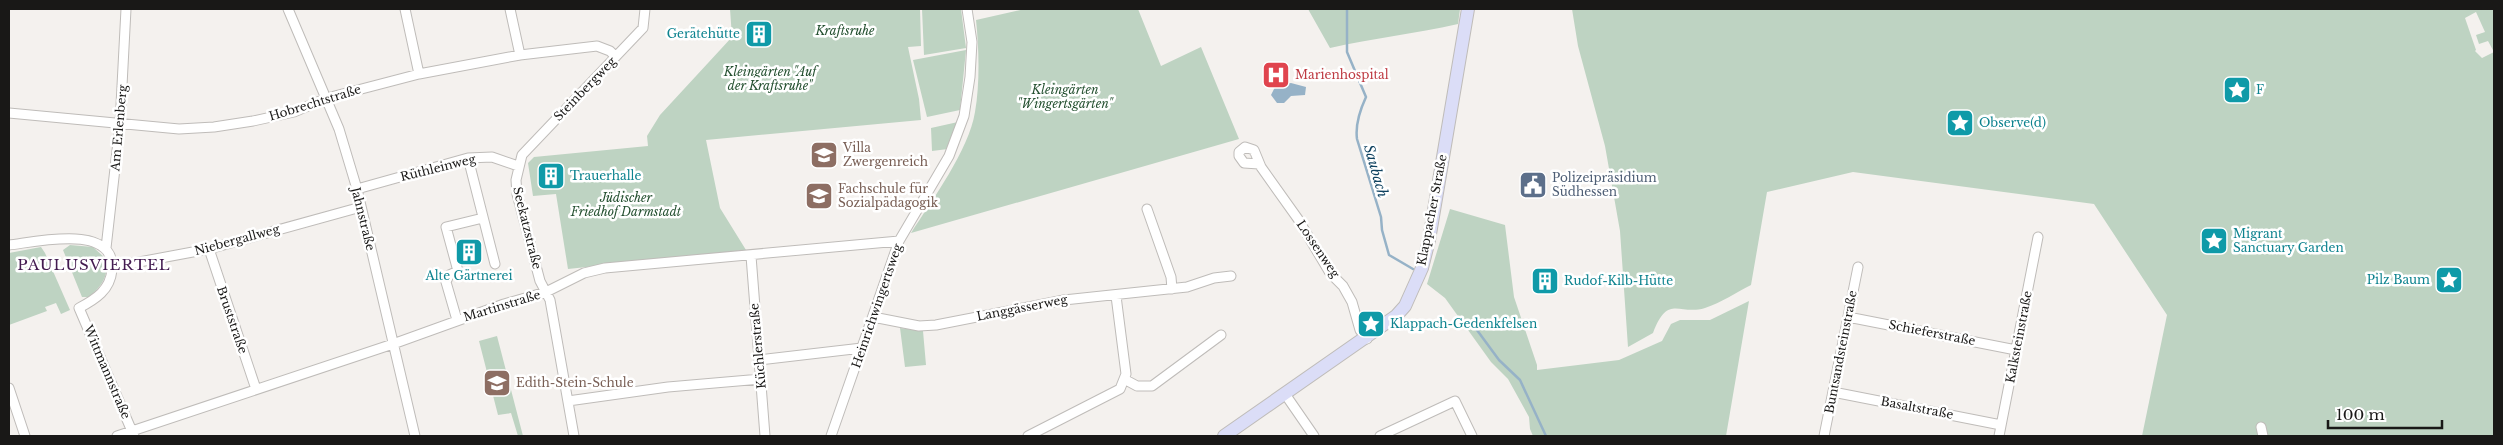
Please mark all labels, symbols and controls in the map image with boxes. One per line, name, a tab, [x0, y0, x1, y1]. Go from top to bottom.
building icon: Gerätehütte	[744, 19, 774, 49]
park label: Kraftsruhe	[814, 23, 875, 38]
place label: Gerätehütte	[667, 26, 740, 41]
street label: Steinbergweg	[550, 53, 619, 124]
hospital icon: Marienhospital	[1261, 60, 1291, 90]
park label: Kleingärten "Auf der Kraftsruhe"	[723, 64, 819, 93]
place label: Marienhospital	[1295, 67, 1389, 82]
place icon: F	[2222, 75, 2252, 105]
street label: Hobrechtstraße	[267, 81, 363, 124]
park label: Kleingärten "Wingertsgärten"	[1017, 82, 1114, 111]
place label: F	[2256, 82, 2264, 97]
street label: Am Erlenberg	[107, 83, 130, 173]
place icon: Observe(d)	[1945, 108, 1975, 138]
place label: Observe(d)	[1979, 115, 2046, 130]
school or university icon: Villa Zwergenreich	[809, 140, 839, 170]
place label: Villa Zwergenreich	[842, 140, 928, 169]
water label: Saubach	[1360, 142, 1392, 200]
street label: Rüthleinweg	[399, 151, 478, 184]
street label: Klappacher Straße	[1413, 153, 1450, 267]
building icon: Trauerhalle	[536, 161, 566, 191]
place label: Trauerhalle	[570, 168, 641, 183]
public building icon: Polizeipräsidium Südhessen	[1518, 170, 1548, 200]
place label: Polizeipräsidium Südhessen	[1552, 170, 1657, 199]
school or university icon: Fachschule für Sozialpädagogik	[804, 181, 834, 211]
place label: Fachschule für Sozialpädagogik	[838, 181, 939, 210]
street label: Jahnstraße	[348, 184, 379, 252]
street label: Seekatzstraße	[510, 185, 545, 271]
park label: Jüdischer Friedhof Darmstadt	[570, 190, 682, 219]
street label: Lossenweg	[1294, 217, 1344, 281]
street label: Niebergallweg	[193, 221, 282, 258]
place icon: Migrant Sanctuary Garden	[2199, 226, 2229, 256]
place label: Migrant Sanctuary Garden	[2233, 226, 2344, 255]
building icon: Alte Gärtnerei	[454, 237, 484, 267]
street label: Heinrichwingertsweg	[848, 241, 905, 370]
district label: PAULUSVIERTEL	[17, 255, 171, 274]
place icon: Pilz Baum	[2434, 265, 2464, 295]
building icon: Rudof-Kilb-Hütte	[1530, 266, 1560, 296]
place label: Alte Gärtnerei	[424, 268, 513, 283]
place label: Pilz Baum	[2367, 272, 2430, 287]
place label: Rudof-Kilb-Hütte	[1564, 273, 1673, 288]
street label: Bruststraße	[214, 284, 251, 356]
street label: Martinstraße	[462, 287, 542, 324]
street label: Buntsandsteinstraße	[1821, 289, 1860, 415]
street label: Kalksteinstraße	[2002, 289, 2035, 384]
street label: Langgässerweg	[975, 291, 1069, 324]
street label: Küchlerstraße	[746, 302, 769, 389]
place icon: Klappach-Gedenkfelsen	[1356, 309, 1386, 339]
place label: Klappach-Gedenkfelsen	[1390, 316, 1537, 331]
street label: Schieferstraße	[1887, 317, 1977, 348]
street label: Wittmannstraße	[80, 322, 134, 421]
school or university icon: Edith-Stein-Schule	[482, 368, 512, 398]
place label: Edith-Stein-Schule	[516, 375, 634, 390]
street label: Basaltstraße	[1879, 393, 1955, 422]
scale bar	[2328, 398, 2442, 430]
text: 100 m	[2336, 405, 2385, 424]

